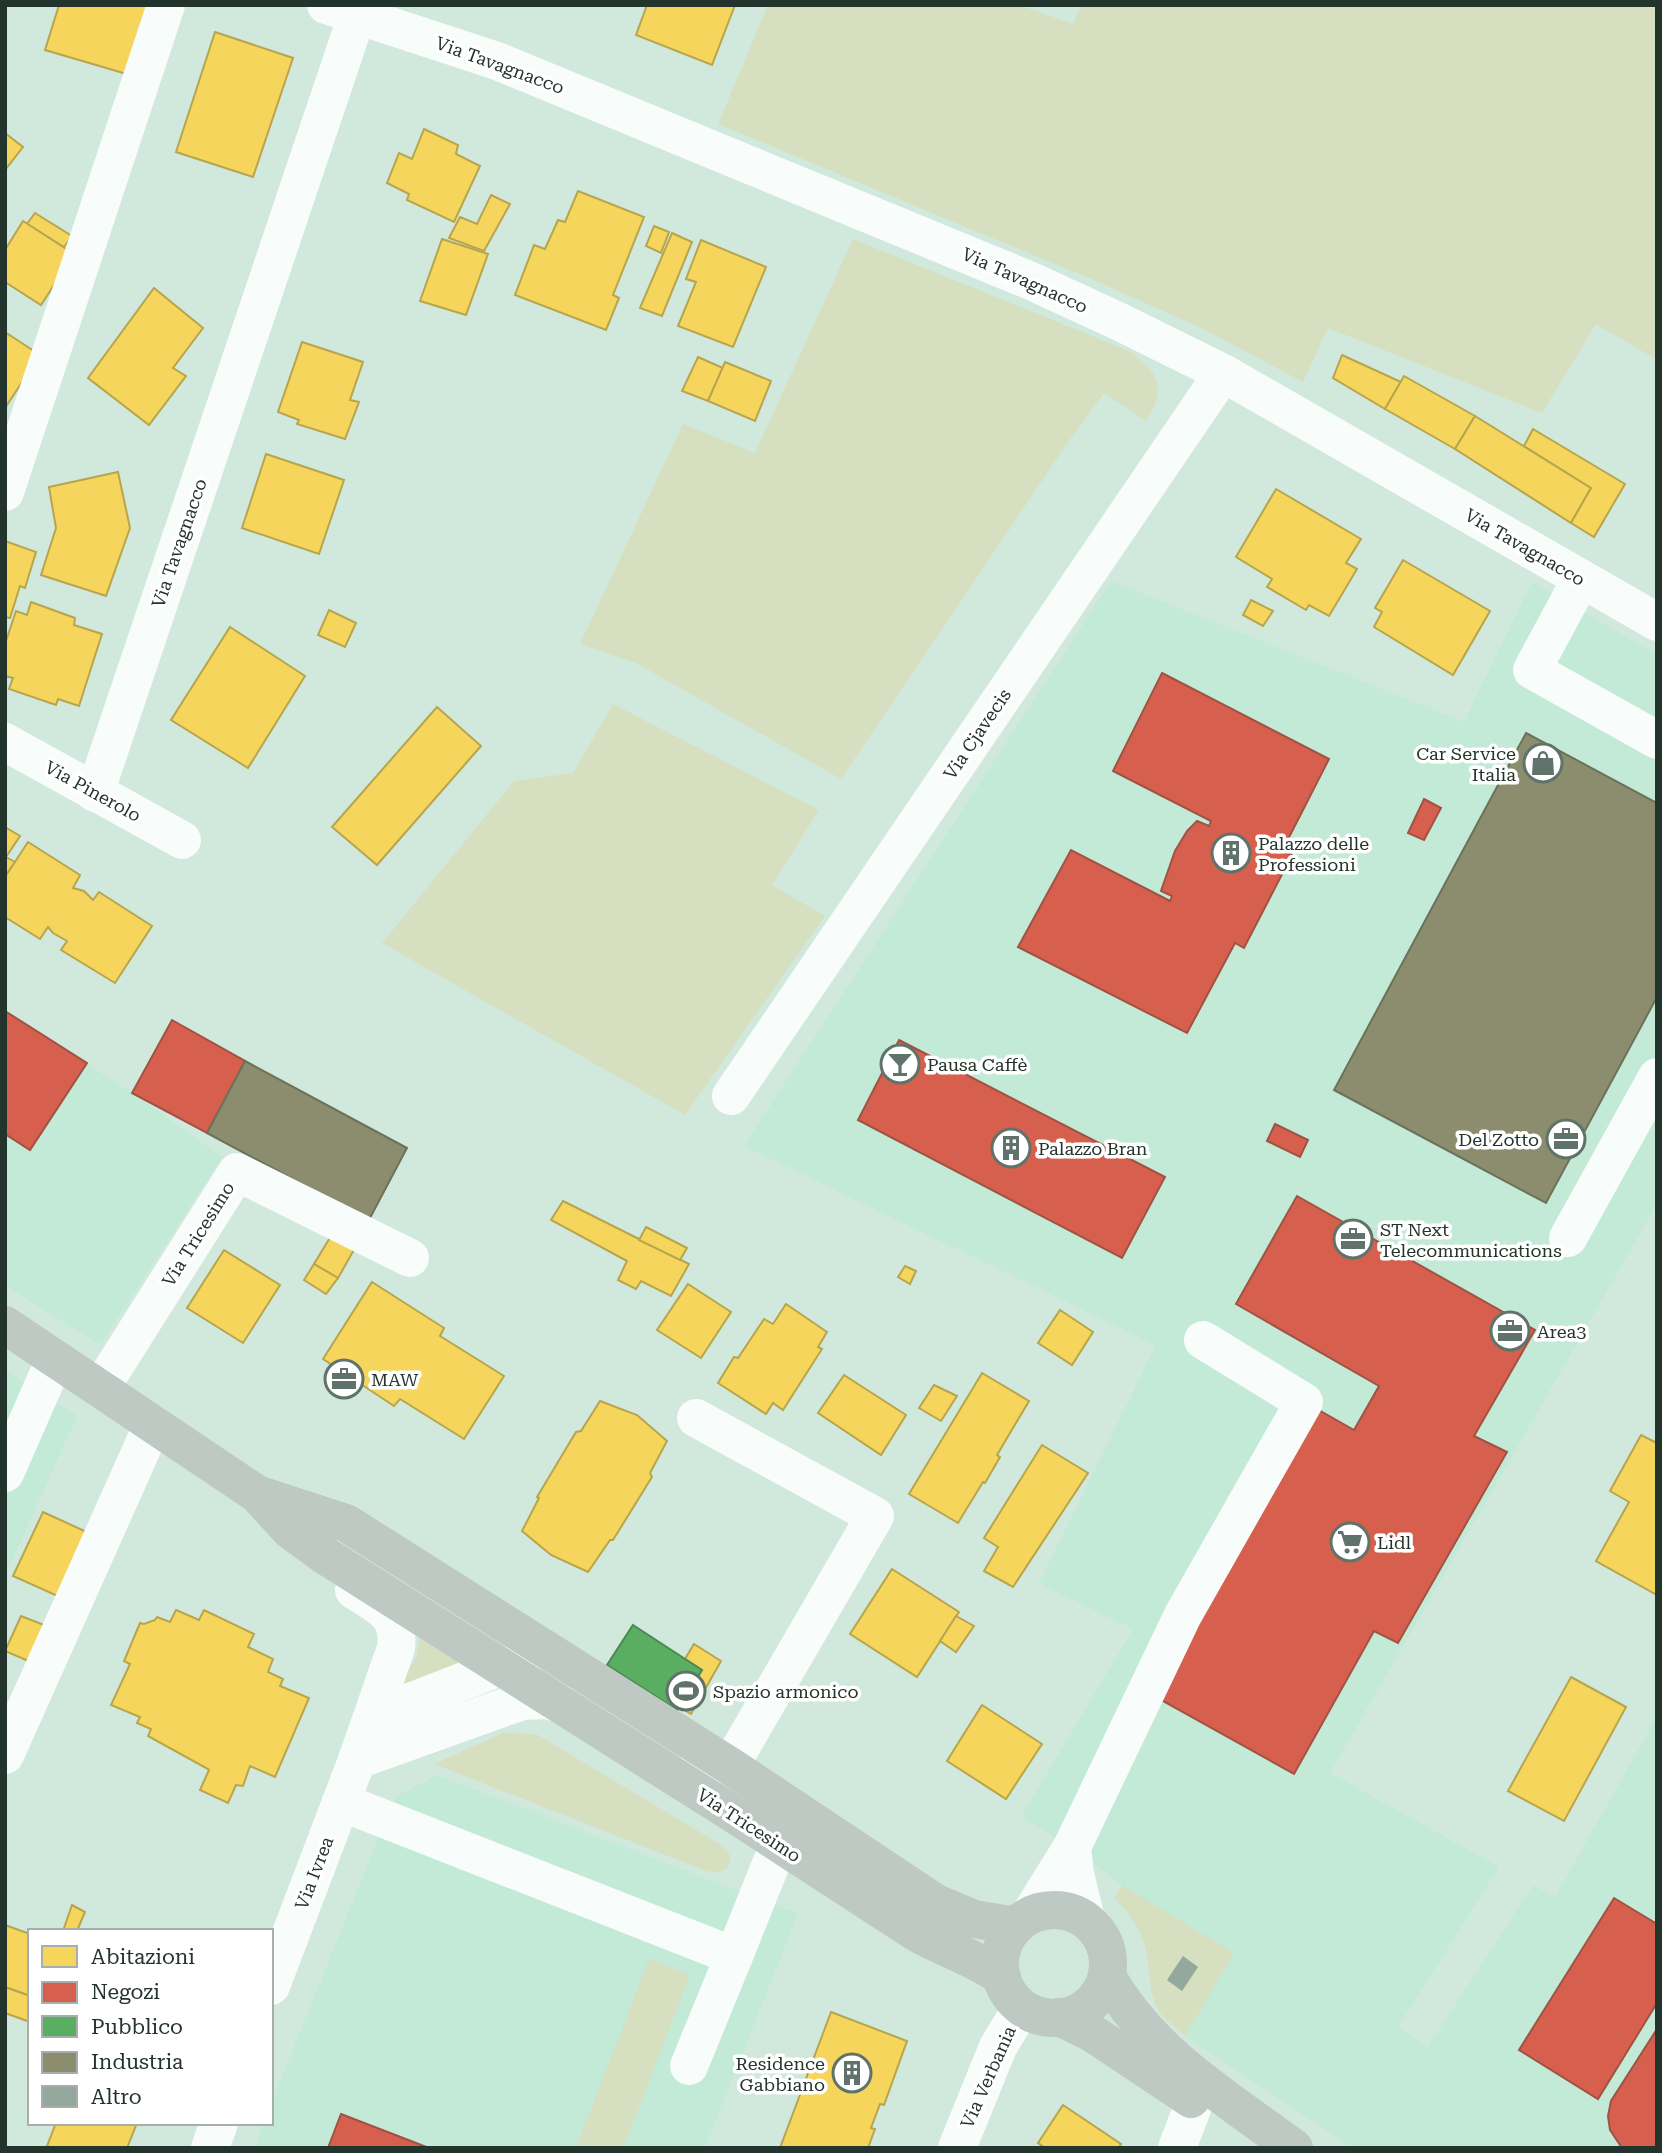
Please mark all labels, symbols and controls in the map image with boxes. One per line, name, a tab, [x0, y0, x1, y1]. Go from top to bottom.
street label: Via Tavagnacco	[433, 32, 567, 98]
street label: Via Tavagnacco	[959, 243, 1091, 317]
street label: Via Tavagnacco	[147, 476, 211, 610]
street label: Via Tavagnacco	[1461, 504, 1589, 590]
street label: Via Cjavecis	[939, 685, 1015, 783]
shop icon: Car Service Italia	[1522, 742, 1564, 784]
place label: Car Service Italia	[1416, 743, 1516, 785]
street label: Via Pinerolo	[41, 756, 145, 826]
building icon: Palazzo delle Professioni	[1210, 832, 1252, 874]
place label: Palazzo delle Professioni	[1258, 833, 1369, 875]
bar icon: Pausa Caffè	[879, 1043, 921, 1085]
place label: Pausa Caffè	[927, 1054, 1027, 1075]
office icon: Del Zotto	[1545, 1118, 1587, 1160]
building icon: Palazzo Bran	[990, 1127, 1032, 1169]
place label: Del Zotto	[1458, 1129, 1539, 1150]
place label: Palazzo Bran	[1038, 1138, 1148, 1159]
street label: Via Tricesimo	[157, 1178, 239, 1290]
office icon: ST Next Telecommunications	[1332, 1218, 1374, 1260]
place label: ST Next Telecommunications	[1380, 1219, 1562, 1261]
office icon: Area3	[1489, 1310, 1531, 1352]
place label: Area3	[1537, 1321, 1586, 1342]
office icon: MAW	[323, 1358, 365, 1400]
place label: MAW	[371, 1369, 419, 1390]
supermarket icon: Lidl	[1329, 1521, 1371, 1563]
place label: Lidl	[1377, 1532, 1411, 1553]
sports icon: Spazio armonico	[665, 1670, 707, 1712]
place label: Spazio armonico	[713, 1681, 858, 1702]
street label: Via Tricesimo	[693, 1784, 805, 1866]
street label: Via Ivrea	[290, 1833, 338, 1912]
legend	[28, 1929, 273, 2125]
text: Abitazioni	[91, 1945, 195, 1969]
text: Negozi	[91, 1980, 160, 2004]
text: Pubblico	[91, 2015, 183, 2039]
street label: Via Verbania	[956, 2022, 1020, 2131]
text: Industria	[91, 2050, 184, 2074]
building icon: Residence Gabbiano	[831, 2052, 873, 2094]
place label: Residence Gabbiano	[736, 2053, 825, 2095]
text: Altro	[91, 2085, 142, 2109]

